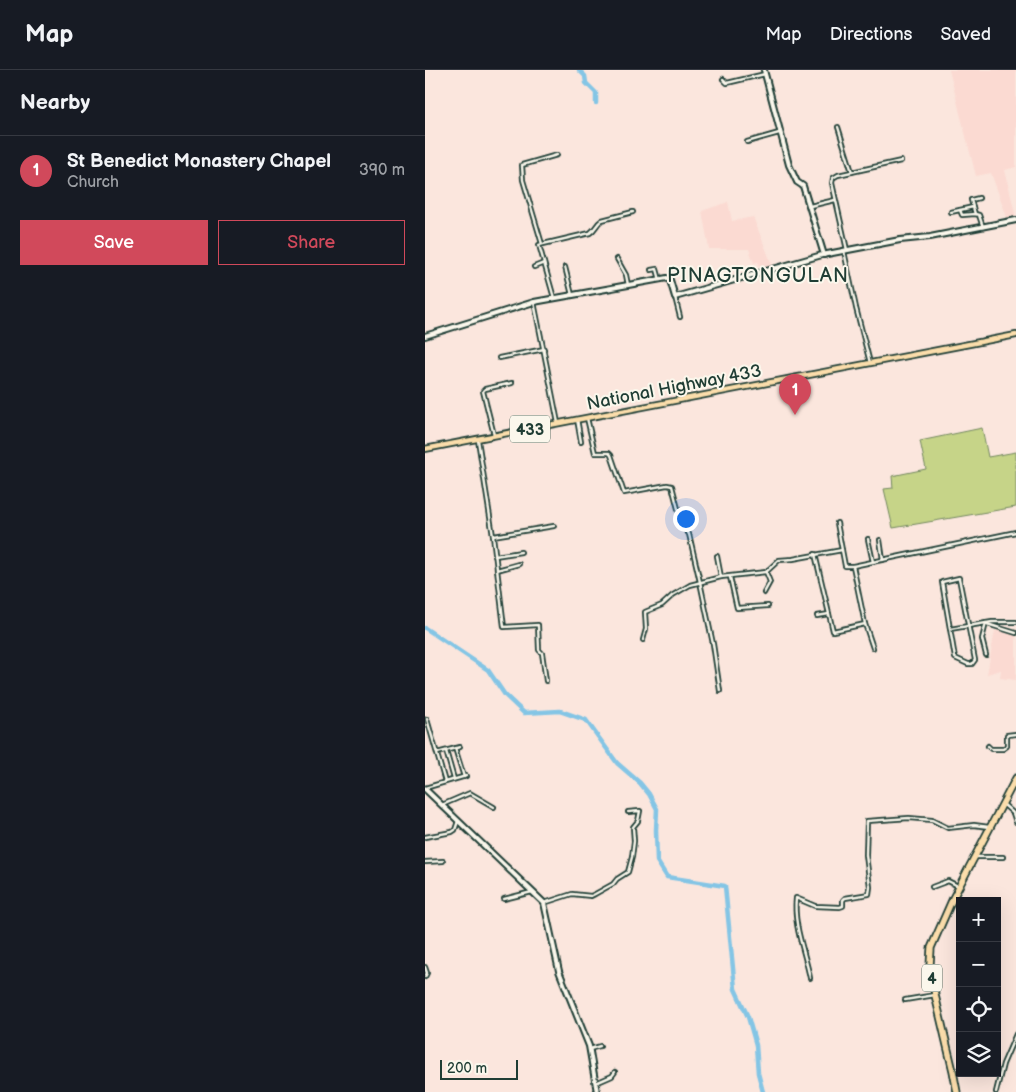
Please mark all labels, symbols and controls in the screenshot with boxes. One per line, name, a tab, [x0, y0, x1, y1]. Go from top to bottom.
text: Map	[25, 20, 73, 49]
text: Map	[766, 24, 802, 45]
text: Directions	[830, 24, 912, 45]
text: Saved	[940, 24, 991, 45]
text: Nearby	[20, 90, 90, 115]
text: St Benedict Monastery Chapel	[67, 150, 331, 173]
text: 1	[33, 161, 39, 180]
text: 390 m	[359, 161, 405, 180]
text: Church	[67, 173, 119, 192]
button: Save	[20, 220, 208, 265]
button: Share	[218, 220, 405, 265]
district label: PINAGTONGULAN	[667, 264, 849, 288]
street label: National Highway 433	[585, 360, 763, 415]
pin: 1	[779, 374, 811, 415]
road number: 433	[510, 416, 550, 442]
your location	[673, 506, 699, 532]
map controls	[956, 897, 1001, 1077]
button: +	[956, 897, 1001, 942]
button: −	[956, 942, 1001, 987]
road number: 4	[922, 964, 942, 991]
button: locate	[956, 987, 1001, 1032]
button: layers	[956, 1032, 1001, 1077]
scale bar	[440, 1057, 517, 1080]
text: 200 m	[447, 1060, 487, 1077]

